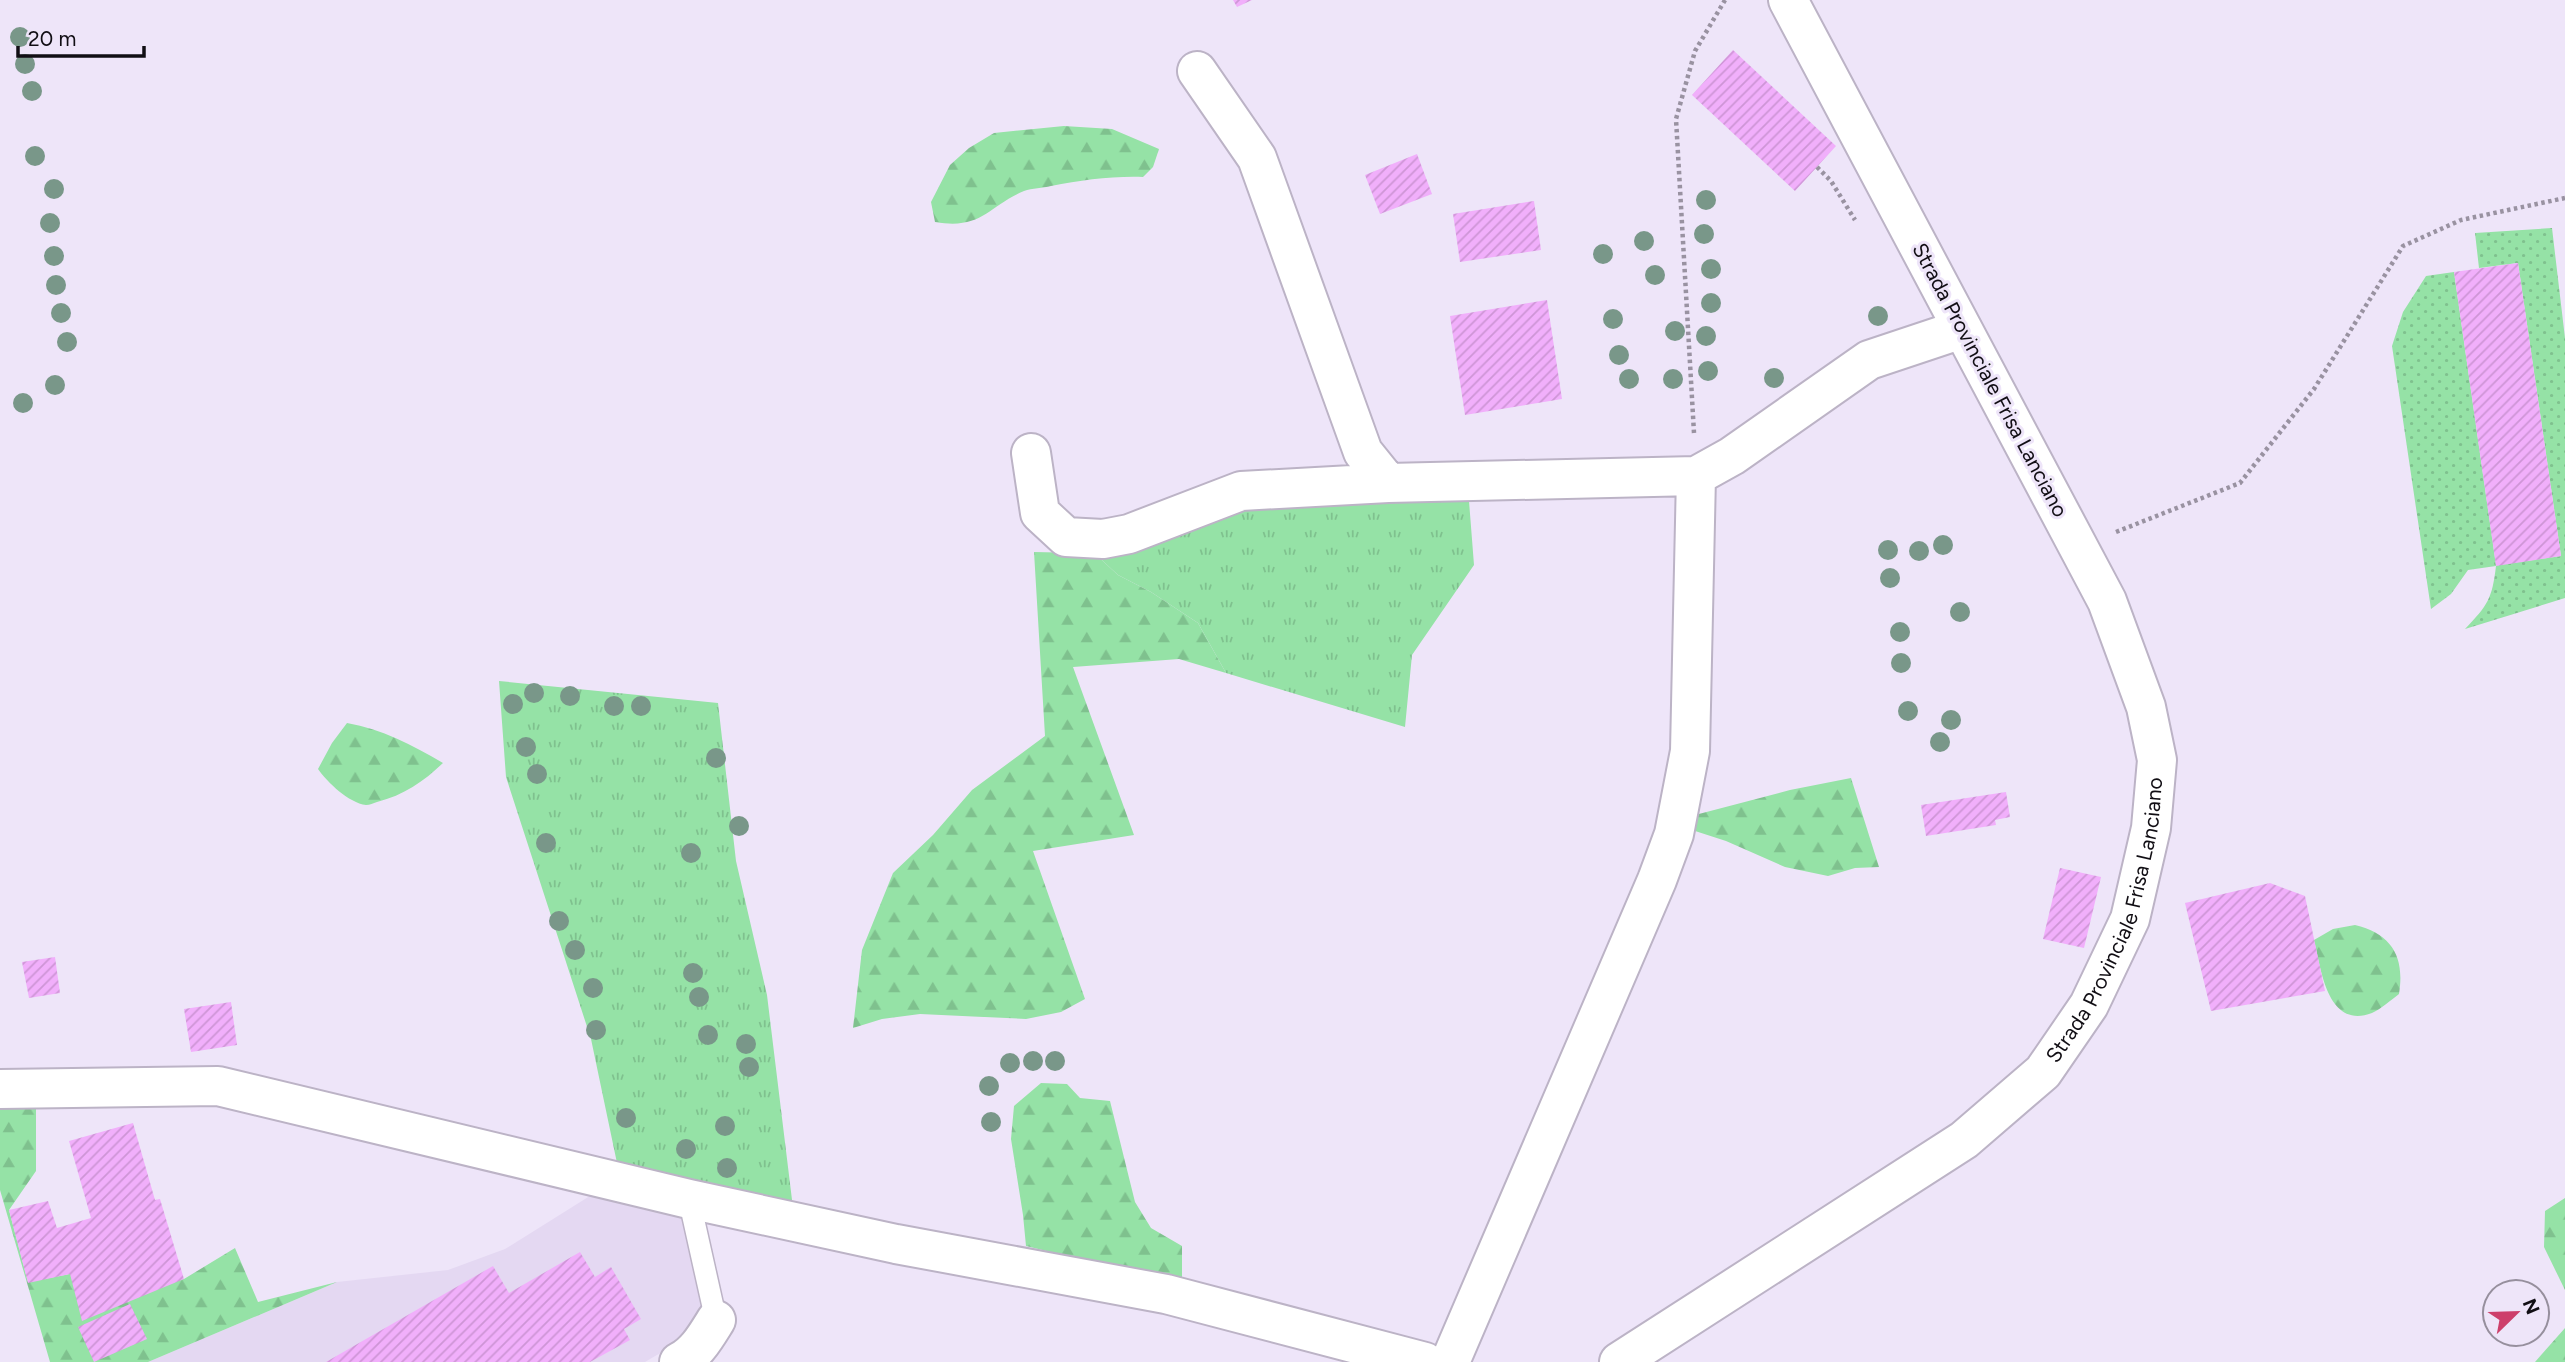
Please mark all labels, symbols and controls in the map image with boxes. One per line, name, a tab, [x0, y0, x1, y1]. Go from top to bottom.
scale bar	[18, 14, 144, 58]
text: 20 m	[28, 26, 76, 51]
street label: Strada Provinciale Frisa Lanciano	[1907, 239, 2073, 521]
street label: Strada Provinciale Frisa Lanciano	[2040, 776, 2167, 1067]
north arrow	[2481, 1278, 2551, 1348]
text: N	[2518, 1295, 2545, 1318]

